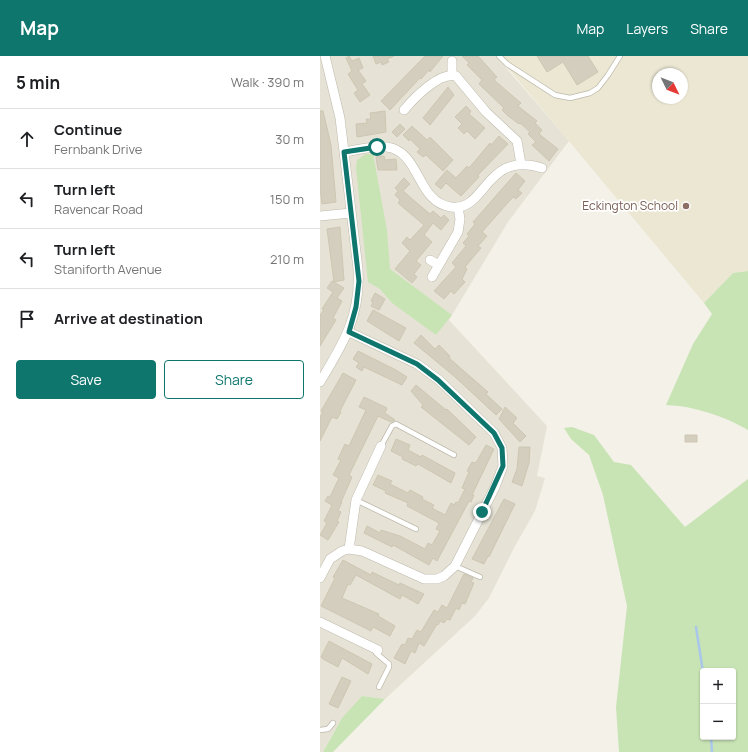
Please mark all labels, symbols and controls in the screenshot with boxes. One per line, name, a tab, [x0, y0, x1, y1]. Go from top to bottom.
text: Map	[20, 15, 59, 41]
text: Map	[576, 19, 604, 38]
text: Layers	[626, 19, 668, 38]
text: Share	[690, 19, 728, 38]
north arrow	[652, 68, 688, 104]
text: 5 min	[16, 71, 60, 94]
text: Walk · 390 m	[231, 73, 304, 91]
text: Continue	[54, 119, 122, 140]
icon: ahead	[16, 128, 38, 150]
text: 30 m	[275, 130, 304, 148]
route start	[368, 138, 386, 156]
text: Fernbank Drive	[54, 140, 142, 158]
text: Turn left	[54, 179, 116, 200]
icon: left	[16, 188, 38, 210]
text: 150 m	[270, 190, 304, 208]
place label: Eckington School	[582, 197, 678, 214]
text: Ravencar Road	[54, 200, 143, 218]
marker: Eckington School	[681, 201, 691, 211]
text: Turn left	[54, 239, 116, 260]
icon: left	[16, 248, 38, 270]
text: 210 m	[270, 250, 304, 268]
text: Staniforth Avenue	[54, 260, 162, 278]
icon: arrive	[16, 308, 38, 330]
text: Arrive at destination	[54, 308, 203, 329]
button: Save	[16, 360, 156, 399]
button: Share	[164, 360, 304, 399]
route end	[473, 503, 491, 521]
map controls	[700, 668, 736, 740]
button: +	[700, 668, 736, 704]
button: −	[700, 704, 736, 740]

